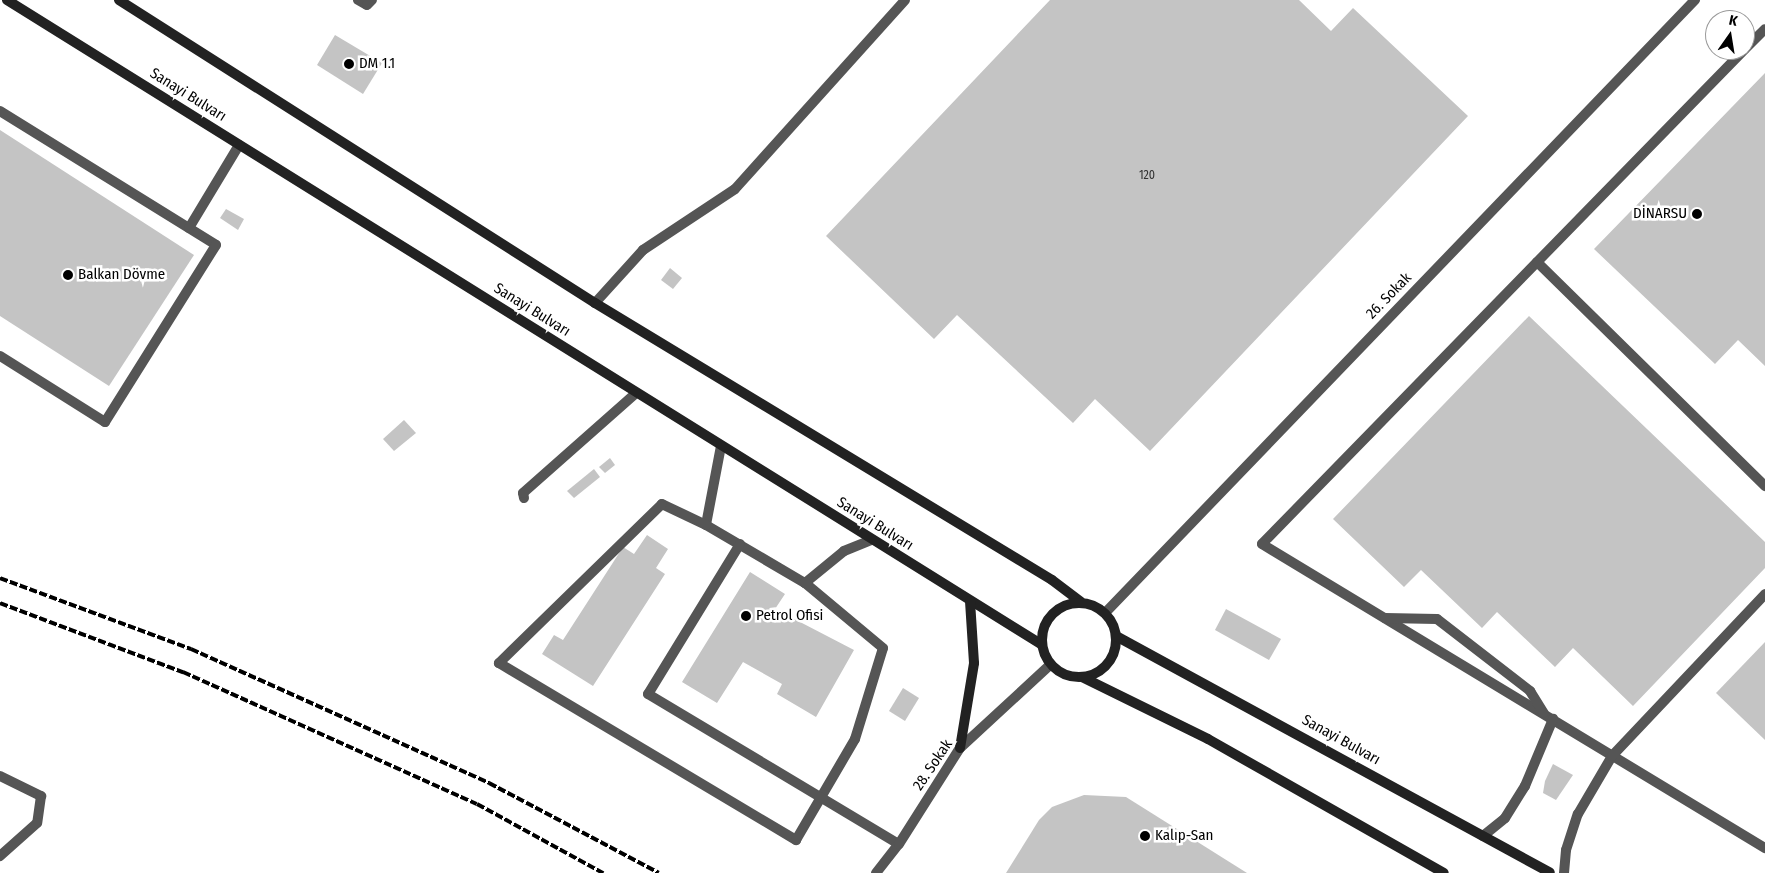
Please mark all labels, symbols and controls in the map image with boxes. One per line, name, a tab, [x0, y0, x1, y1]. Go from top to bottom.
north arrow	[1705, 10, 1755, 60]
text: K	[1727, 12, 1739, 30]
place label: DM 1.1	[359, 55, 395, 73]
marker: DM 1.1	[343, 58, 355, 70]
street label: Sanayi Bulvarı	[147, 64, 229, 126]
house number: 120	[1139, 169, 1155, 183]
place label: DİNARSU	[1633, 205, 1687, 223]
marker: DİNARSU	[1691, 208, 1703, 220]
place label: Balkan Dövme	[78, 266, 165, 284]
marker: Balkan Dövme	[62, 269, 74, 281]
street label: 26. Sokak	[1363, 269, 1415, 323]
street label: Sanayi Bulvarı	[491, 279, 573, 341]
street label: Sanayi Bulvarı	[834, 493, 916, 555]
place label: Petrol Ofisi	[756, 607, 823, 625]
marker: Petrol Ofisi	[740, 610, 752, 622]
street label: Sanayi Bulvarı	[1299, 711, 1383, 769]
street label: 28. Sokak	[910, 736, 956, 794]
place label: Kalıp-San	[1155, 827, 1213, 845]
marker: Kalıp-San	[1139, 830, 1151, 842]

